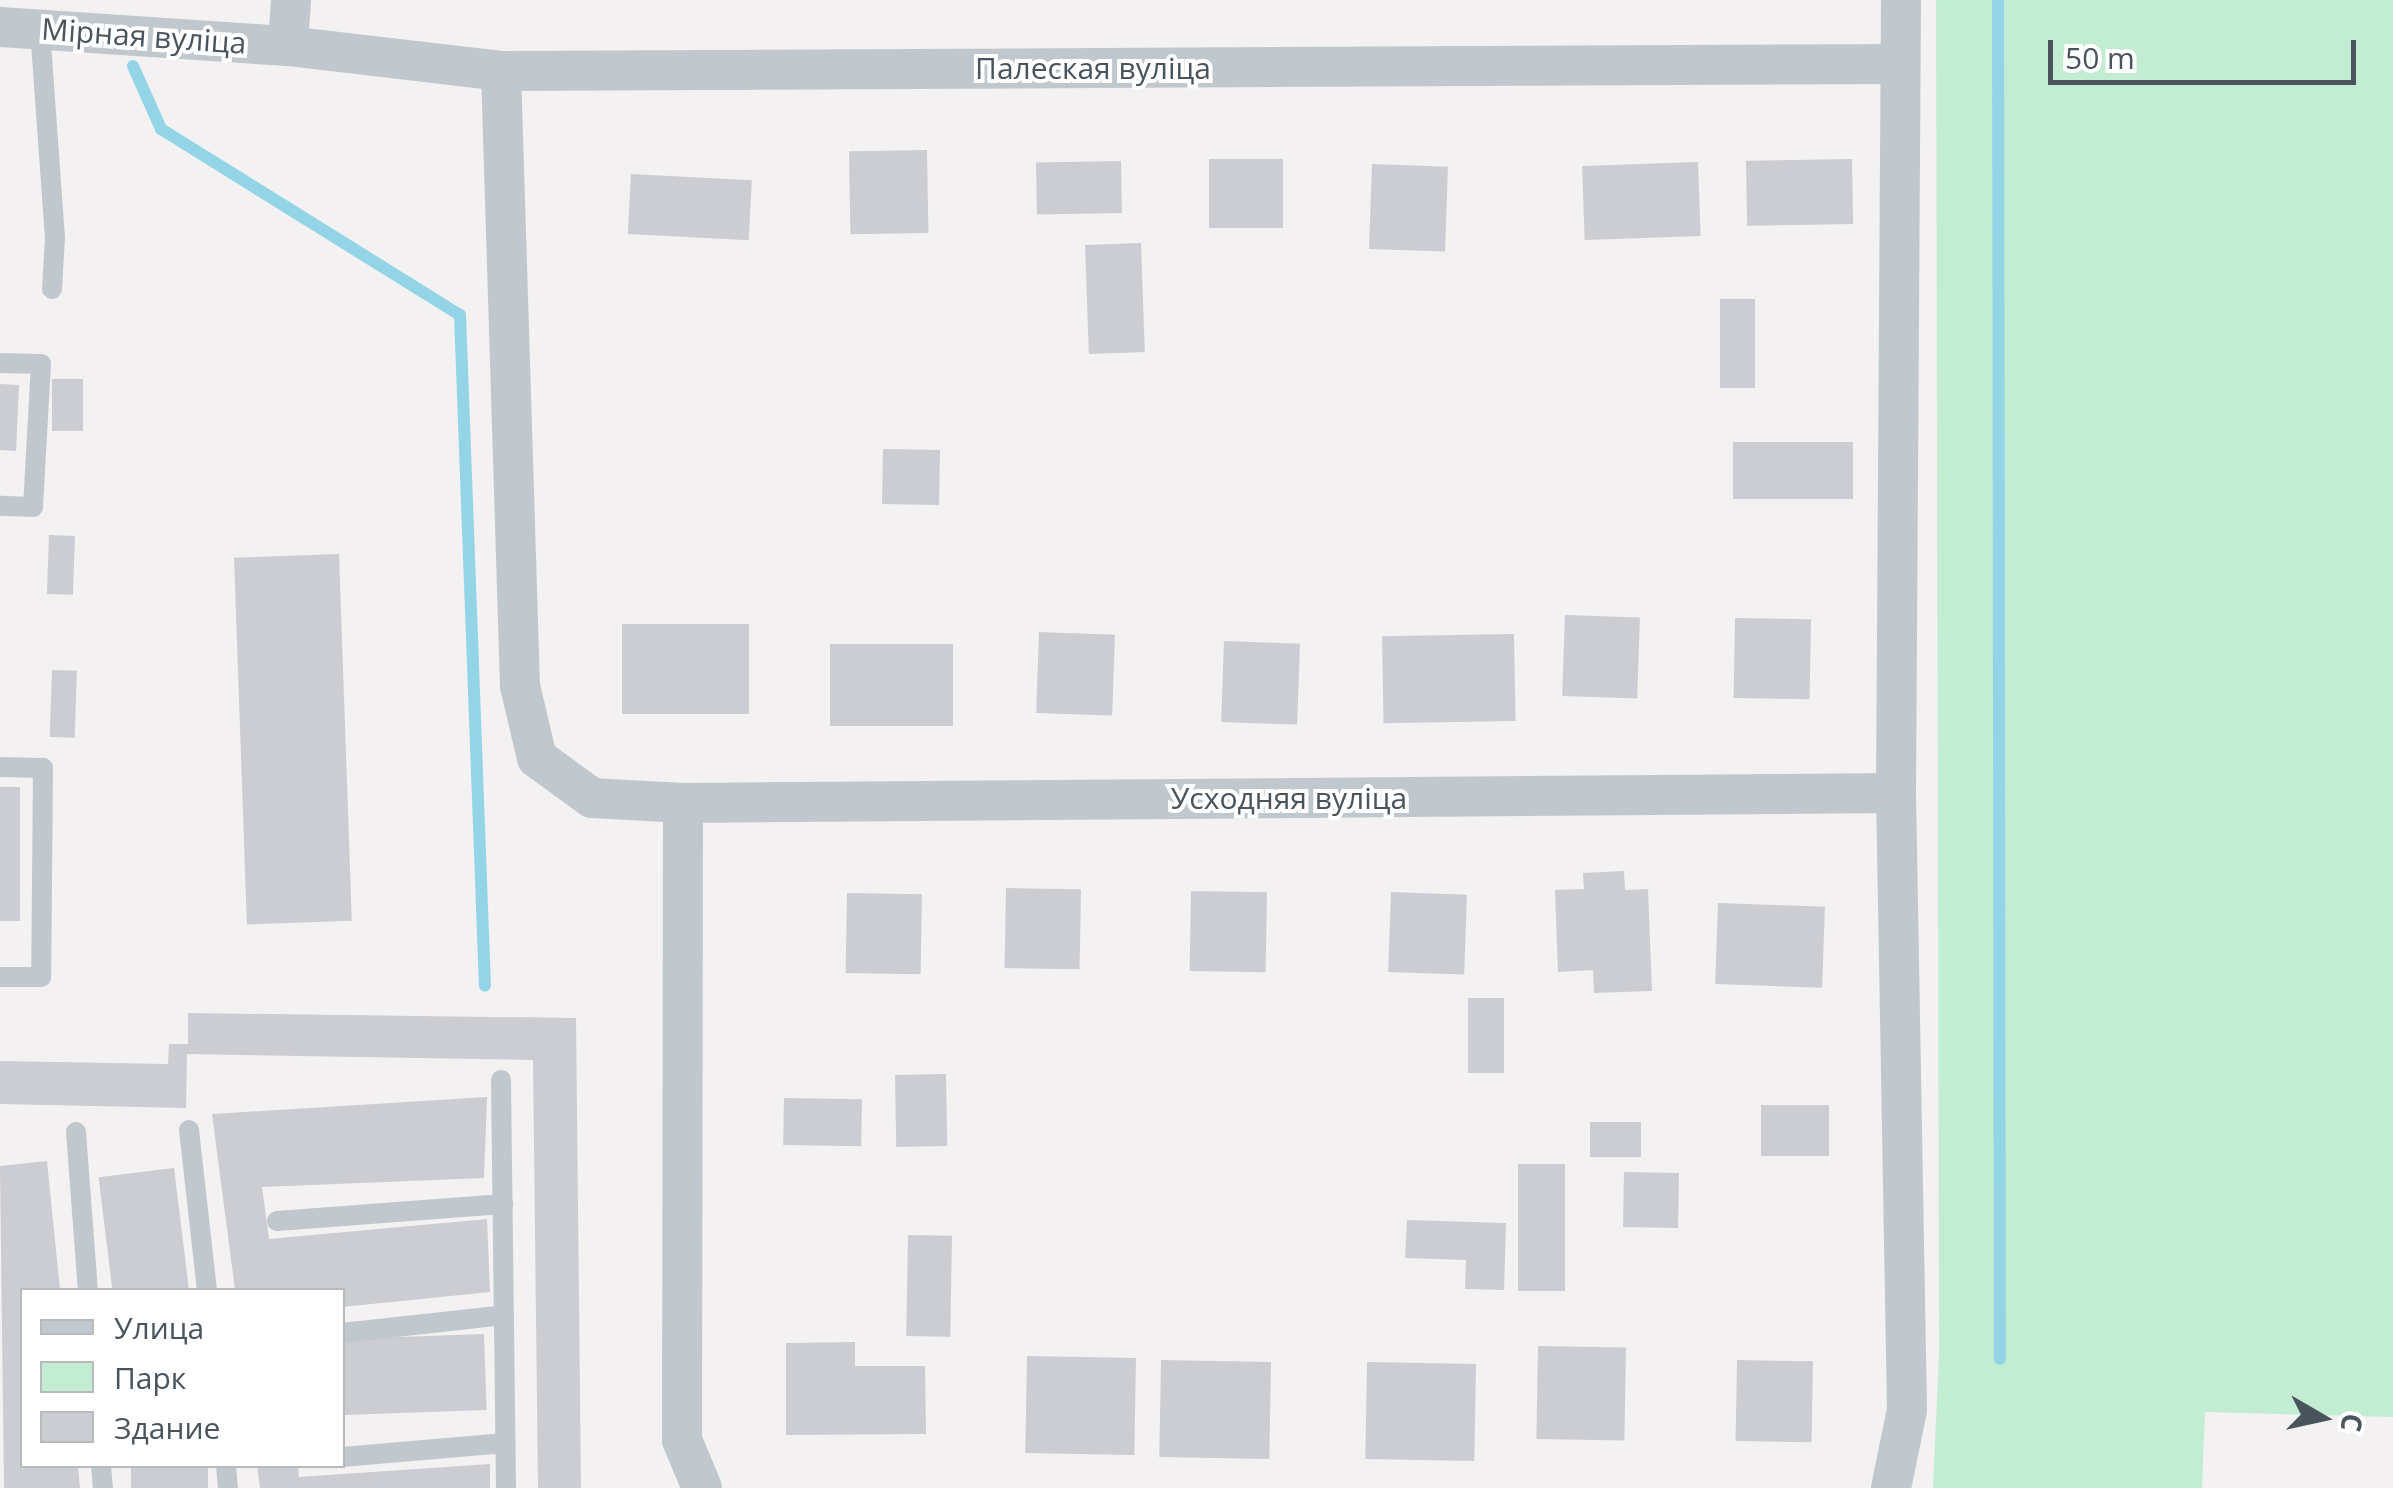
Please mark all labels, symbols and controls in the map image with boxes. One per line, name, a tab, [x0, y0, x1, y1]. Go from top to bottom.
street label: Мірная вуліца	[40, 11, 248, 61]
scale bar	[2053, 20, 2360, 82]
text: 50 m	[2065, 37, 2135, 78]
street label: Палеская вуліца	[975, 50, 1211, 86]
street label: Усходняя вуліца	[1171, 780, 1407, 816]
legend	[20, 1288, 345, 1468]
text: Улица	[114, 1307, 204, 1348]
text: Парк	[114, 1357, 186, 1398]
north arrow	[2273, 1368, 2373, 1468]
text: Здание	[114, 1407, 220, 1448]
text: С	[2332, 1411, 2373, 1434]

